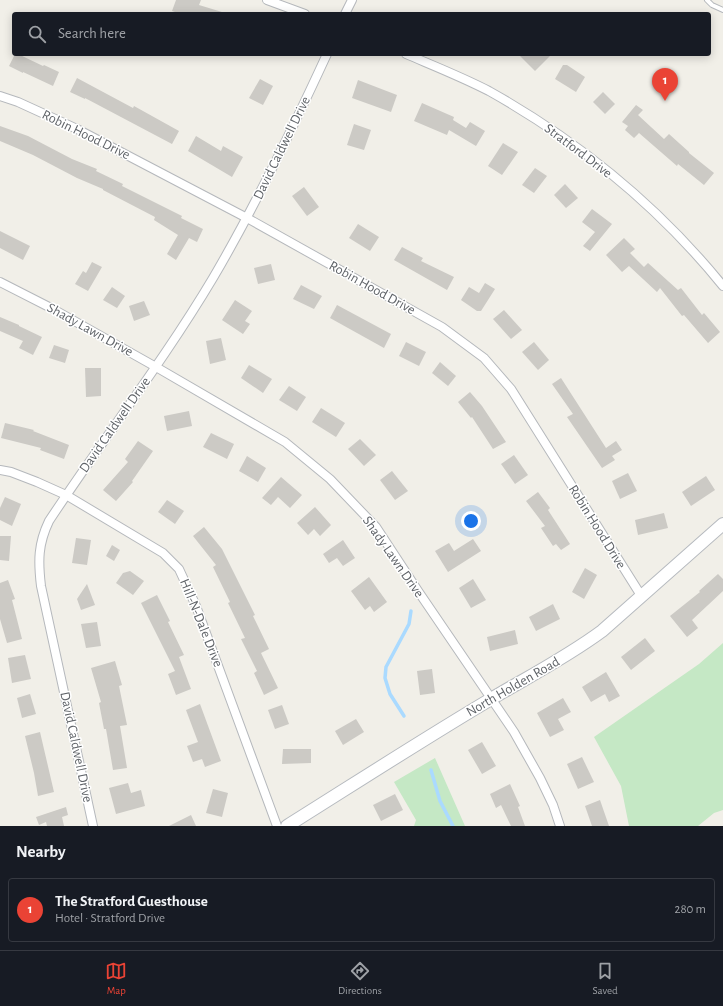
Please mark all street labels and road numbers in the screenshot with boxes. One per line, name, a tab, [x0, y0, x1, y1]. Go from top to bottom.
street label: David Caldwell Drive	[251, 94, 313, 202]
street label: Robin Hood Drive	[40, 108, 132, 162]
street label: Stratford Drive	[542, 121, 614, 181]
street label: Robin Hood Drive	[327, 259, 417, 317]
street label: Shady Lawn Drive	[45, 301, 135, 359]
street label: David Caldwell Drive	[77, 375, 153, 475]
street label: Robin Hood Drive	[566, 483, 628, 571]
street label: Shady Lawn Drive	[360, 514, 426, 600]
street label: Hill-N-Dale Drive	[177, 577, 225, 669]
street label: North Holden Road	[464, 655, 562, 719]
street label: David Caldwell Drive	[57, 690, 95, 804]

